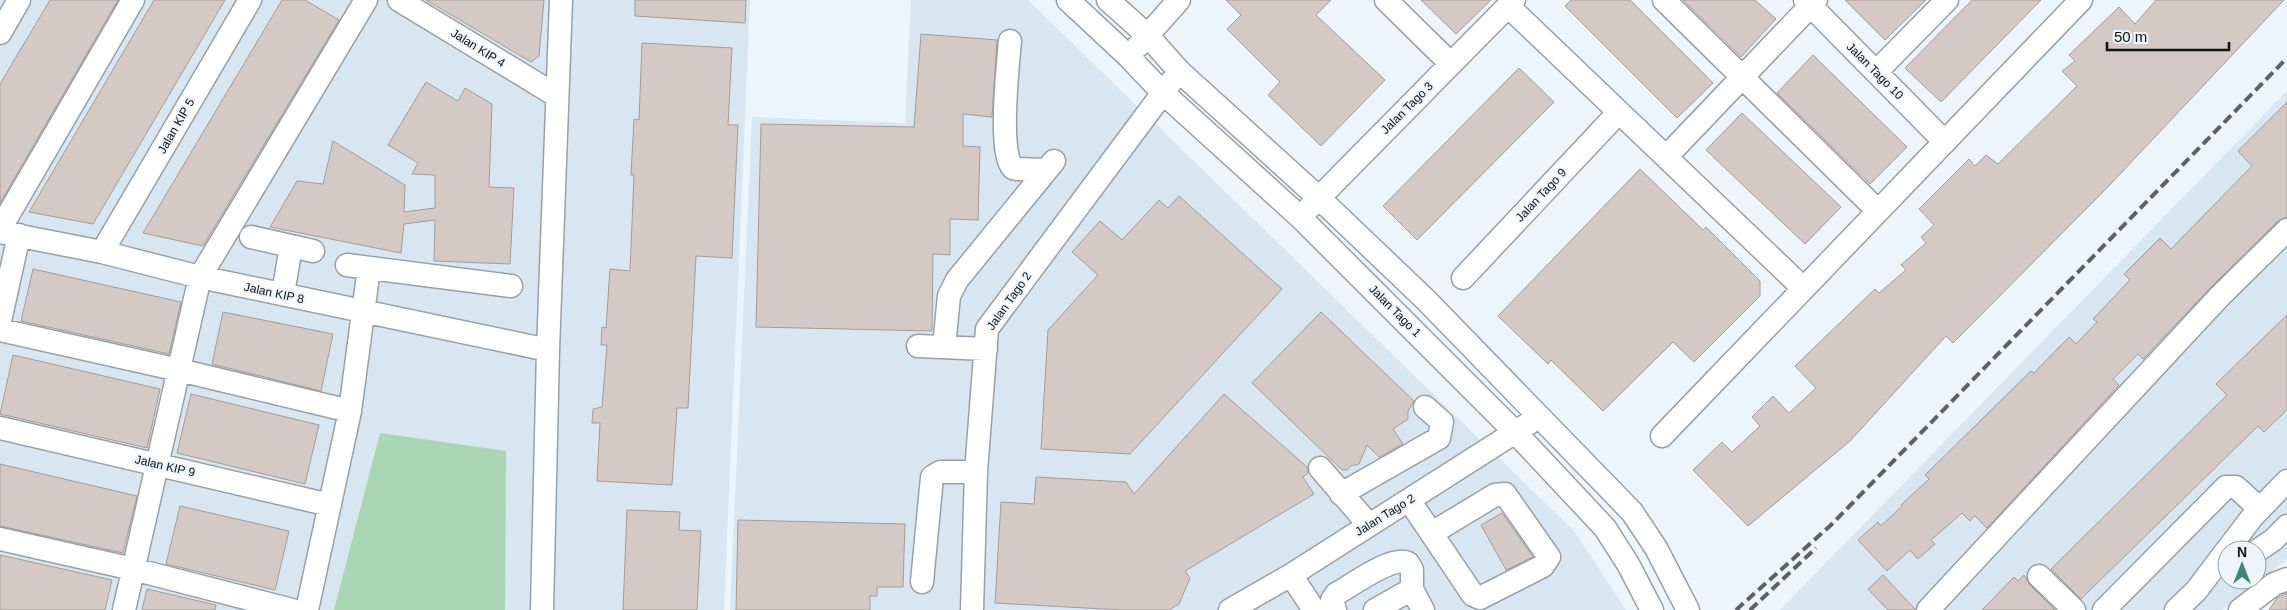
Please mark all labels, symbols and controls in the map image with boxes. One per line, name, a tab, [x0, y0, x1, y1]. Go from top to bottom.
scale bar	[2107, 20, 2230, 52]
street label: Jalan KIP 4	[448, 26, 508, 70]
text: 50 m	[2114, 28, 2147, 45]
street label: Jalan Tago 10	[1844, 40, 1907, 103]
street label: Jalan Tago 3	[1378, 79, 1436, 137]
street label: Jalan KIP 5	[155, 96, 198, 156]
street label: Jalan Tago 9	[1513, 165, 1569, 225]
street label: Jalan Tago 2	[984, 269, 1034, 333]
street label: Jalan KIP 8	[243, 280, 306, 306]
street label: Jalan Tago 1	[1366, 282, 1424, 340]
street label: Jalan KIP 9	[134, 452, 197, 480]
street label: Jalan Tago 2	[1353, 491, 1418, 539]
north arrow	[2217, 540, 2267, 590]
text: N	[2237, 544, 2247, 560]

